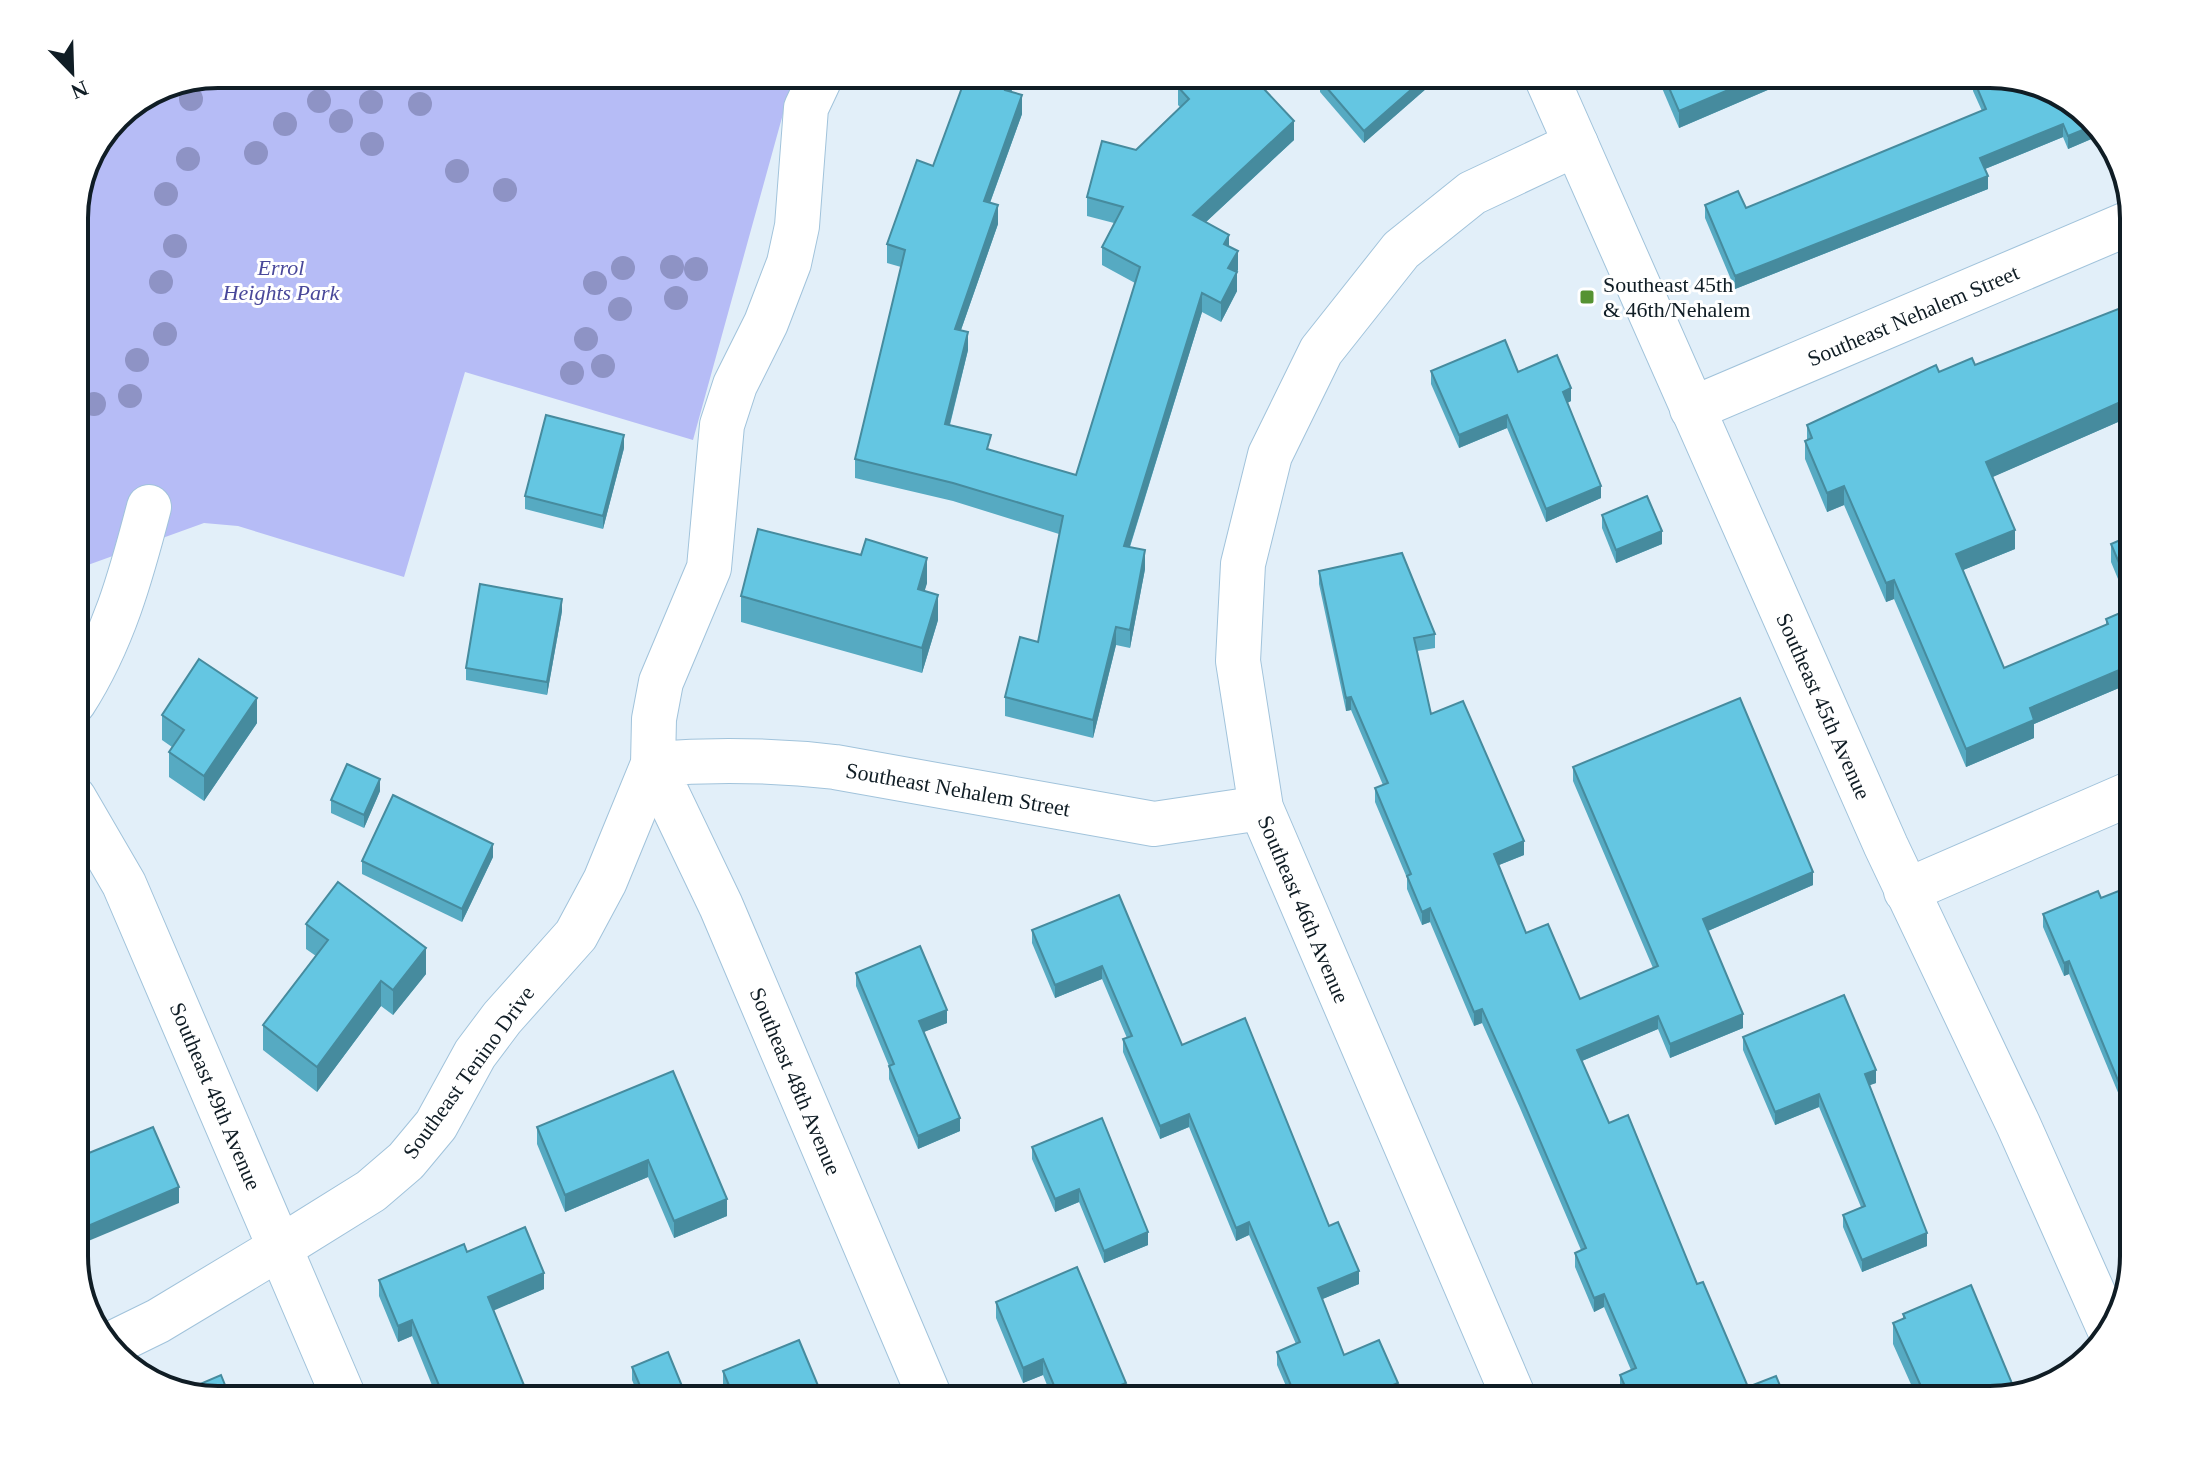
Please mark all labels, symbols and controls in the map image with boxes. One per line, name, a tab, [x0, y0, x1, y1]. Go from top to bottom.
north arrow	[32, 32, 112, 112]
text: N	[67, 75, 92, 105]
park label: Errol Heights Park	[222, 255, 341, 305]
street label: Southeast Nehalem Street	[1804, 260, 2023, 371]
place label: Southeast 45th & 46th/Nehalem	[1603, 272, 1750, 322]
marker: Southeast 45th & 46th/Nehalem	[1578, 288, 1596, 306]
street label: Southeast 45th Avenue	[1771, 609, 1876, 803]
street label: Southeast Nehalem Street	[844, 757, 1072, 822]
street label: Southeast 46th Avenue	[1253, 812, 1354, 1007]
street label: Southeast Tenino Drive	[397, 981, 539, 1163]
street label: Southeast 48th Avenue	[745, 984, 846, 1179]
street label: Southeast 49th Avenue	[165, 999, 266, 1194]

